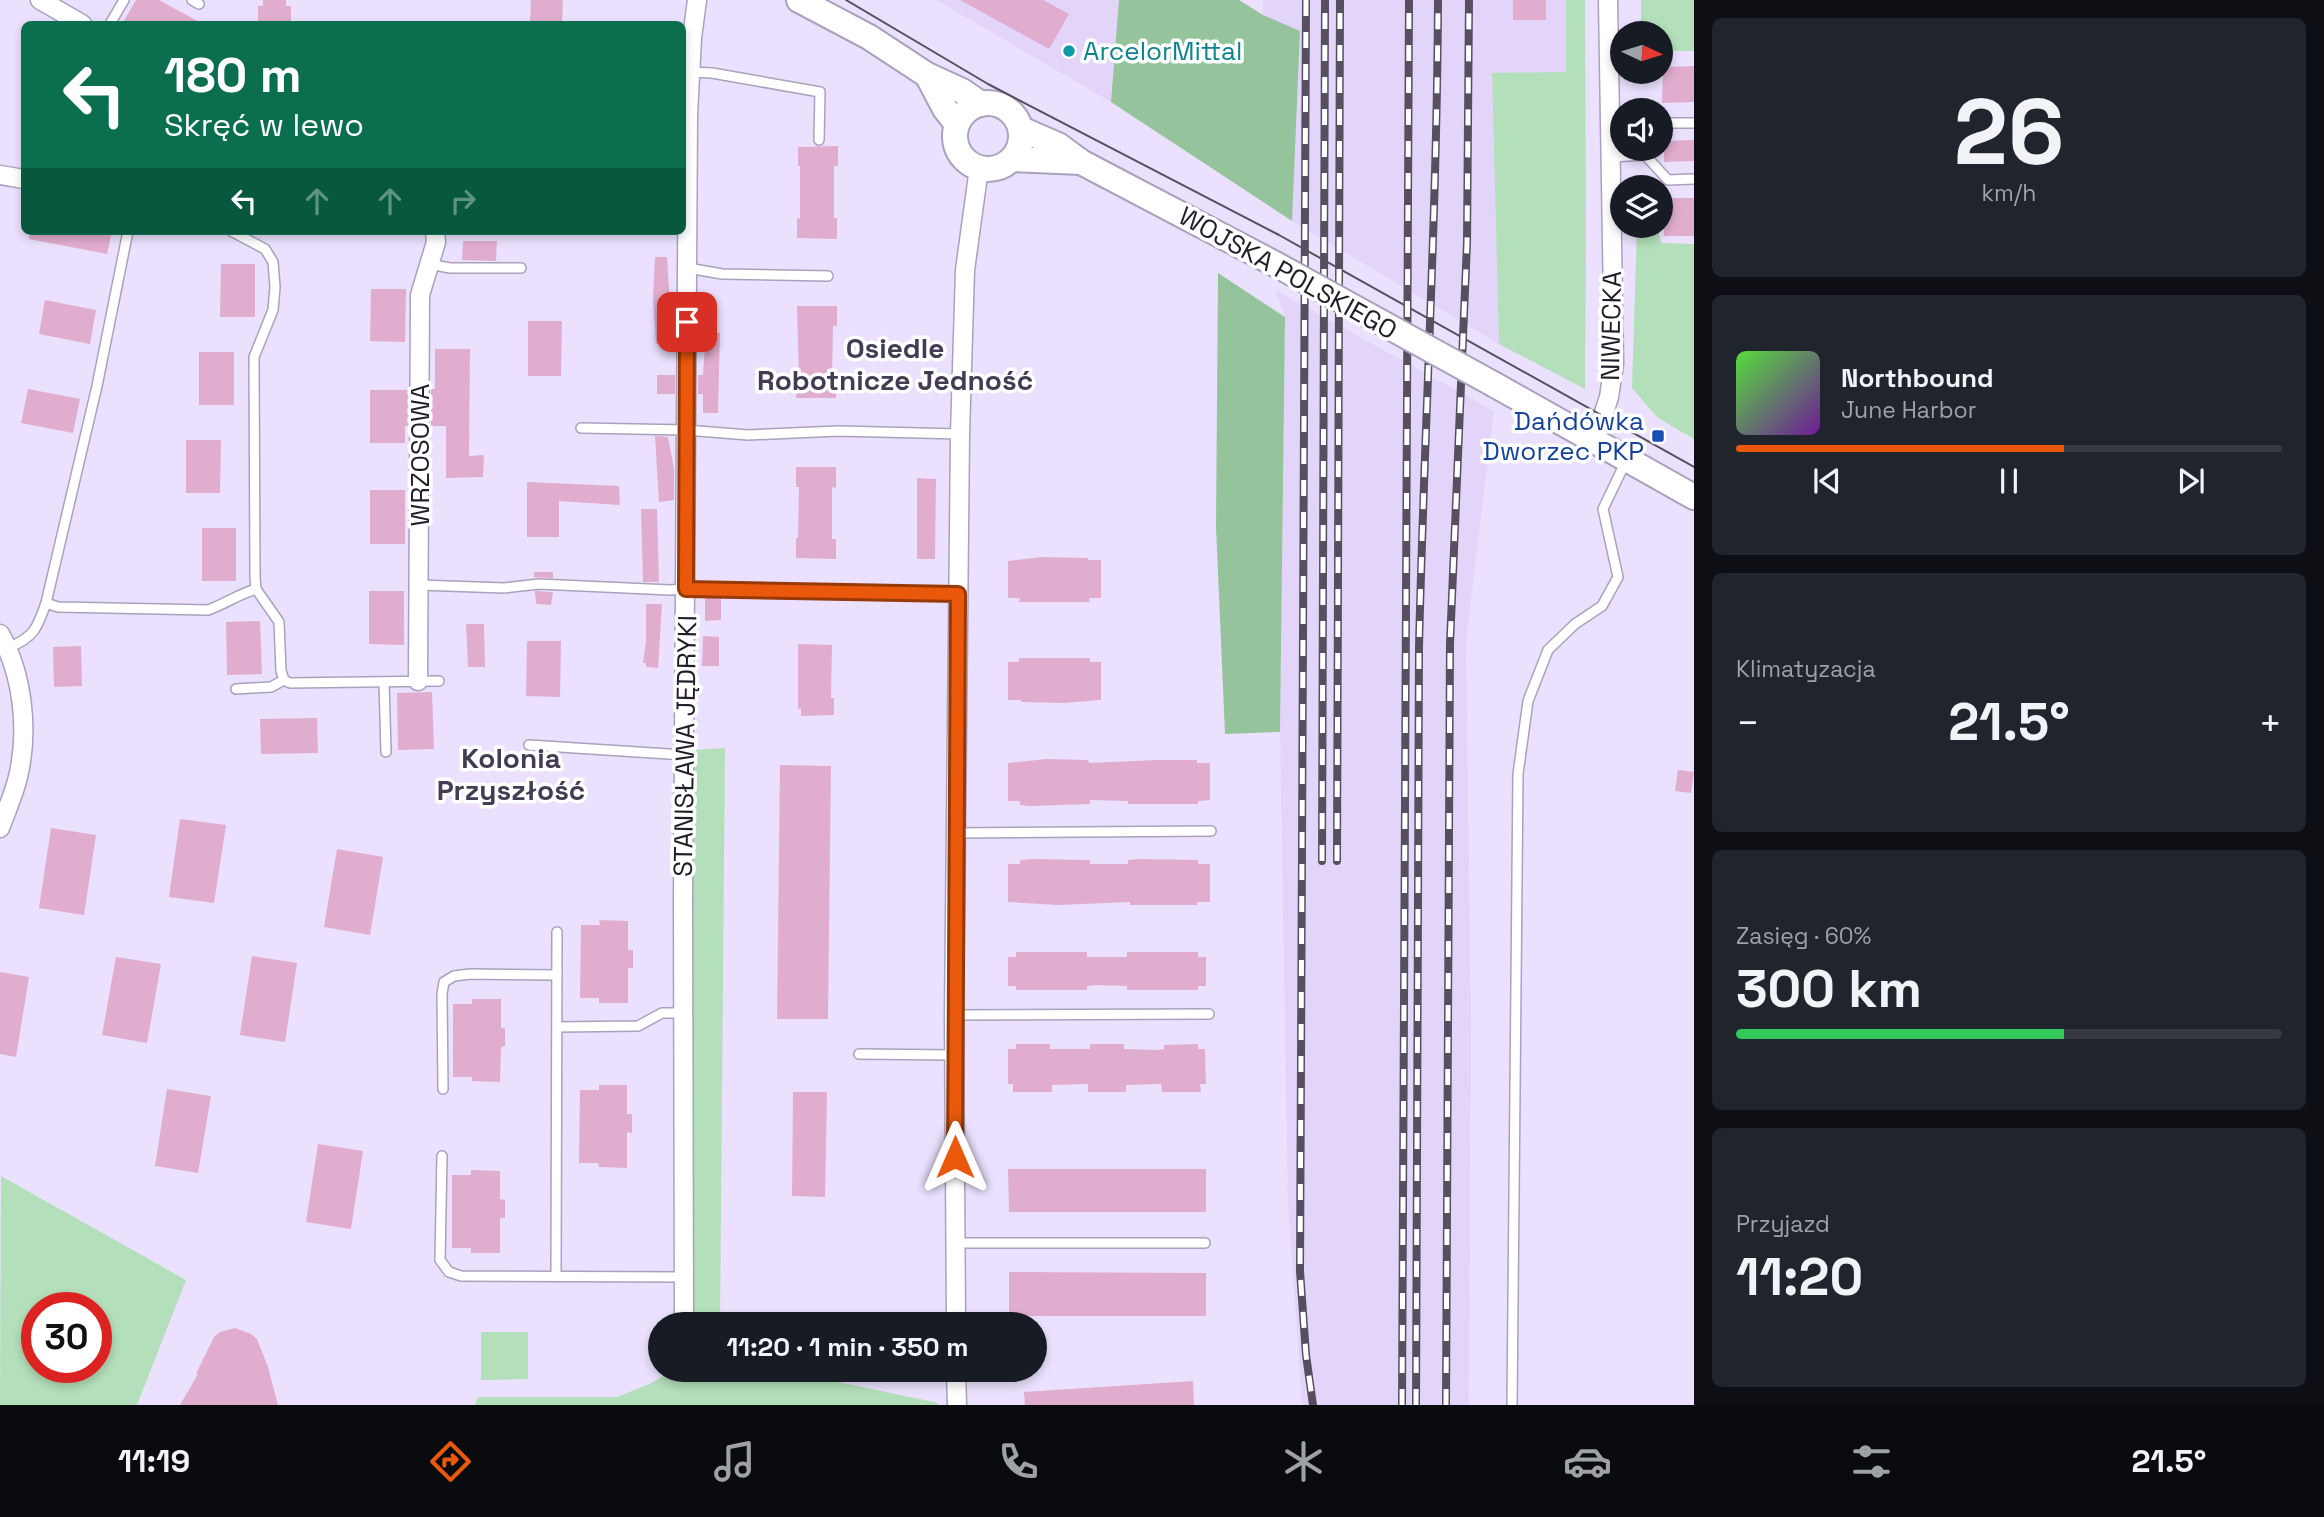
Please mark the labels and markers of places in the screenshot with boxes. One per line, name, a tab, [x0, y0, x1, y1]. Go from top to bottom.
place label: ArcelorMittal	[1083, 34, 1242, 68]
marker: ArcelorMittal	[1061, 43, 1077, 59]
pin	[657, 292, 717, 352]
place label: Dańdówka Dworzec PKP	[1483, 404, 1644, 468]
marker: Dańdówka Dworzec PKP	[1650, 428, 1666, 444]

